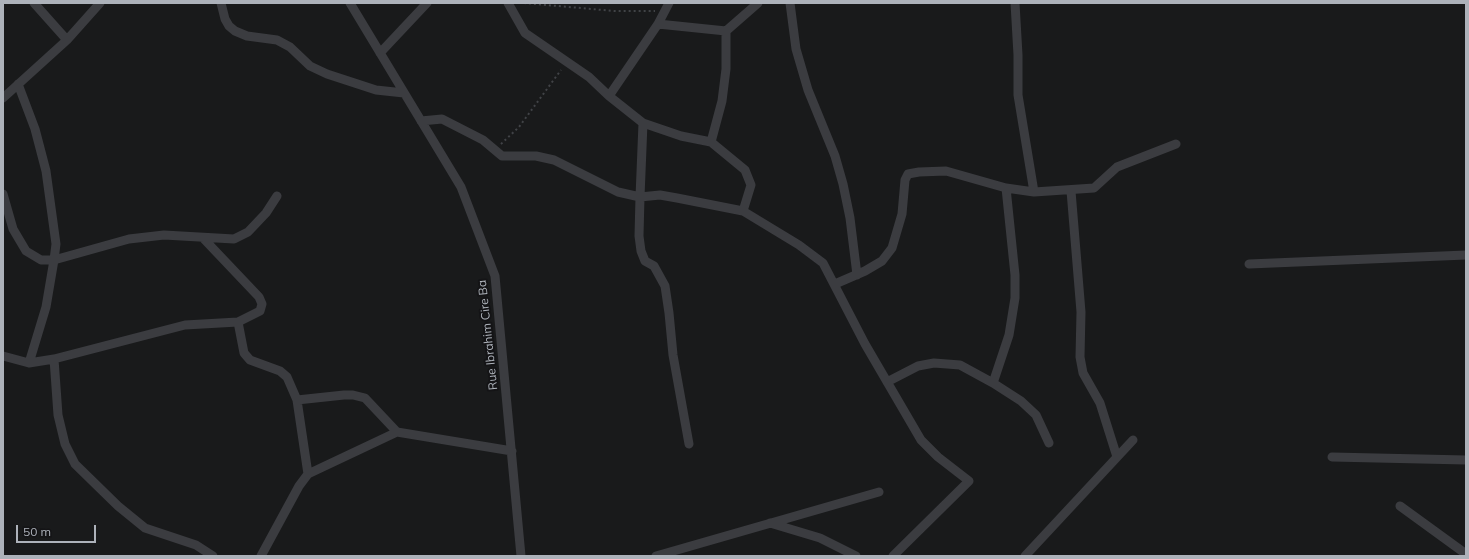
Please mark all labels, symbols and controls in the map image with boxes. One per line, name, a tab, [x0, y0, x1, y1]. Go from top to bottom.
street label: Rue Ibrahim Cire Ba	[475, 279, 501, 391]
scale bar	[18, 517, 98, 543]
text: 50 m	[23, 524, 51, 539]

